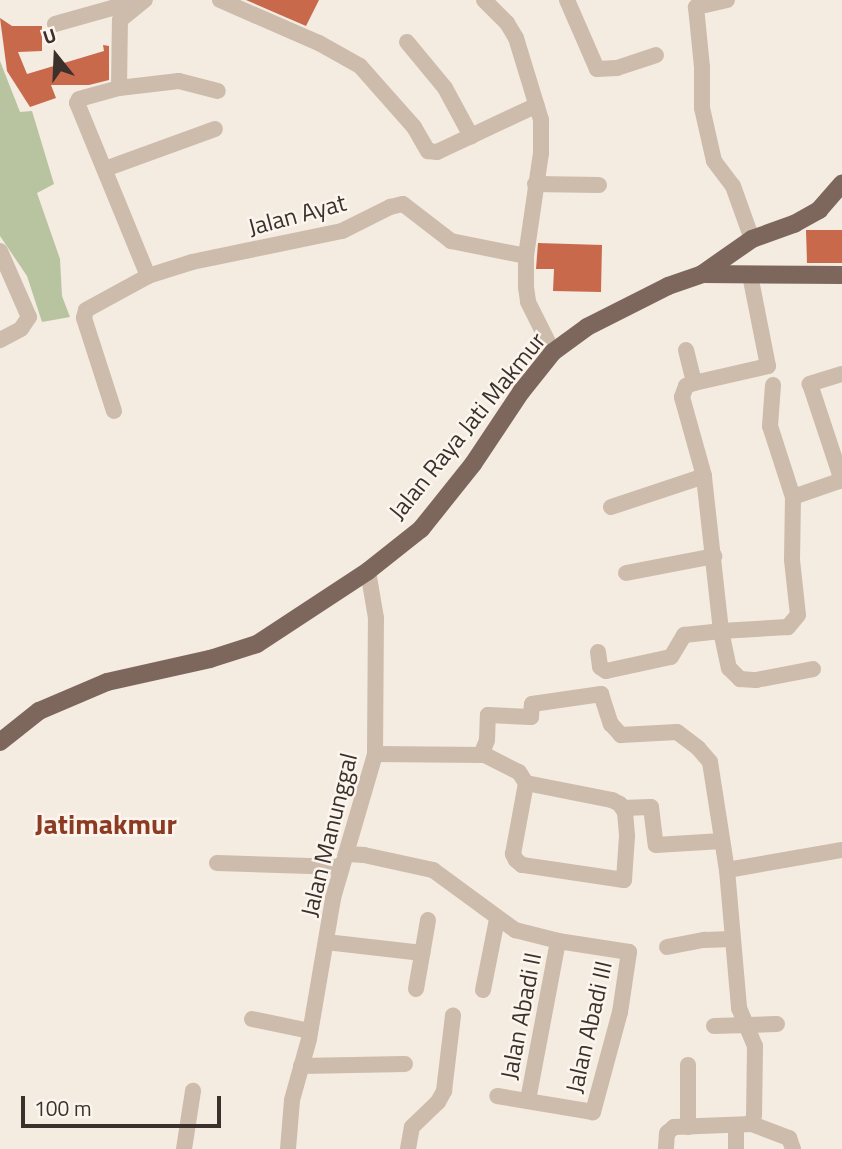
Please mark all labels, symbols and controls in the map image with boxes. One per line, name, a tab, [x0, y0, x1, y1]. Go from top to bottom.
text: U	[39, 20, 60, 51]
north arrow	[21, 21, 91, 91]
street label: Jalan Ayat	[245, 188, 349, 242]
street label: Jalan Raya Jati Makmur	[383, 326, 551, 526]
street label: Jalan Manunggal	[295, 750, 363, 920]
district label: Jatimakmur	[35, 807, 177, 841]
street label: Jalan Abadi II	[495, 950, 547, 1082]
street label: Jalan Abadi III	[560, 958, 618, 1096]
scale bar	[24, 1082, 224, 1126]
text: 100 m	[34, 1092, 91, 1124]

